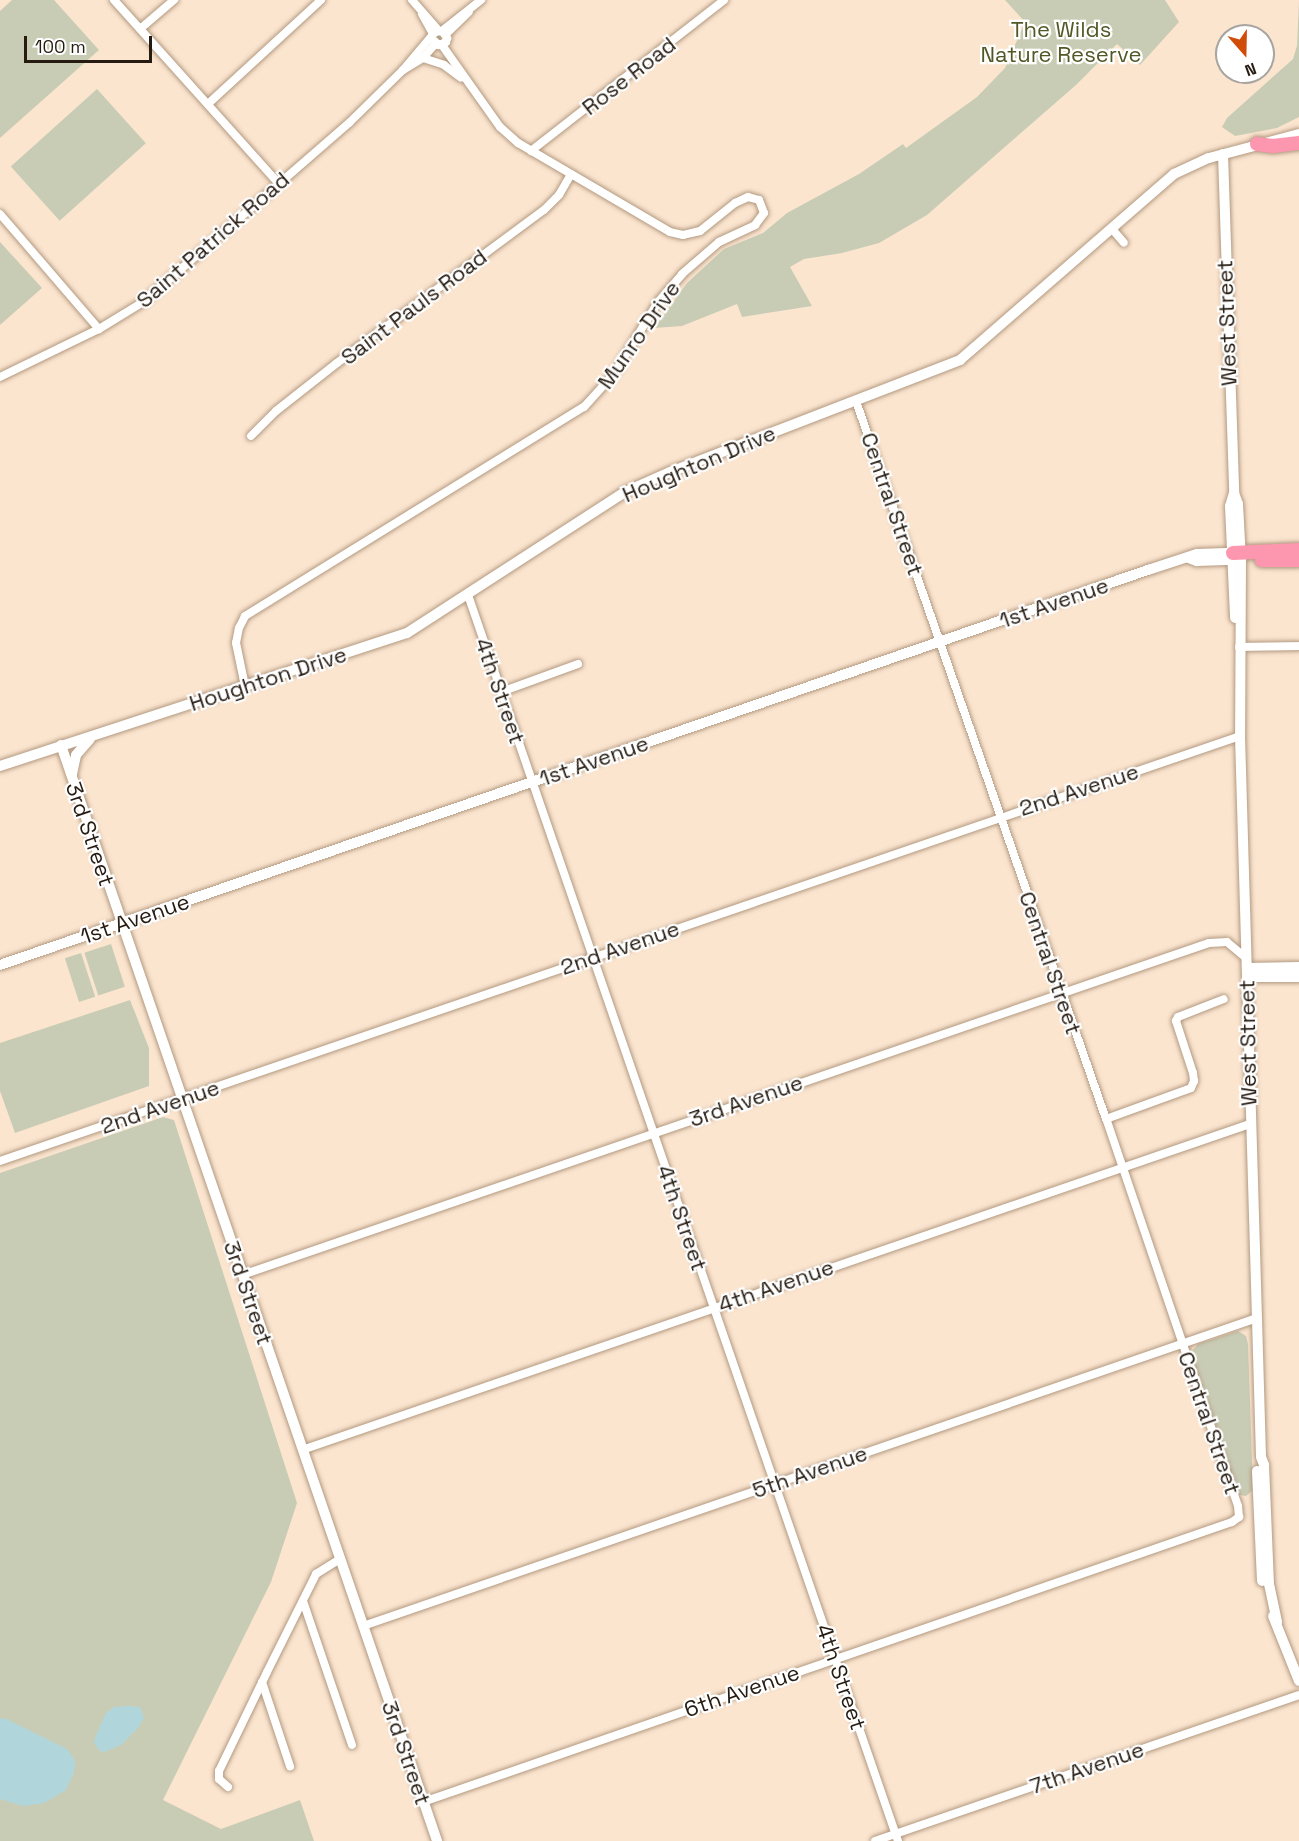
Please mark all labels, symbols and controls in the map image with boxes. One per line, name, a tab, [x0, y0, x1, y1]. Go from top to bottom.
park label: The Wilds Nature Reserve	[981, 16, 1141, 68]
scale bar	[27, 24, 154, 62]
north arrow	[1215, 24, 1275, 84]
street label: Rose Road	[577, 31, 681, 121]
text: 100 m	[35, 35, 86, 58]
text: N	[1242, 58, 1259, 81]
street label: Saint Patrick Road	[131, 166, 295, 314]
street label: Saint Pauls Road	[336, 244, 492, 370]
street label: West Street	[1212, 259, 1242, 387]
street label: Munro Drive	[592, 276, 686, 394]
street label: Houghton Drive	[618, 420, 780, 508]
street label: Central Street	[855, 429, 929, 579]
street label: 1st Avenue	[996, 572, 1112, 634]
street label: 4th Street	[470, 635, 530, 747]
street label: Houghton Drive	[186, 641, 350, 717]
street label: 1st Avenue	[536, 730, 652, 792]
street label: 2nd Avenue	[1016, 758, 1142, 822]
street label: 3rd Street	[60, 779, 120, 889]
street label: 1st Avenue	[77, 888, 193, 950]
street label: Central Street	[1013, 888, 1087, 1038]
street label: 2nd Avenue	[557, 915, 683, 981]
street label: West Street	[1234, 980, 1262, 1106]
street label: 3rd Avenue	[686, 1069, 806, 1133]
street label: 2nd Avenue	[97, 1074, 223, 1140]
street label: 4th Street	[652, 1162, 712, 1274]
street label: 3rd Street	[218, 1238, 278, 1348]
street label: 4th Avenue	[715, 1254, 837, 1318]
street label: Central Street	[1172, 1348, 1246, 1498]
street label: 5th Avenue	[749, 1440, 871, 1504]
street label: 4th Street	[811, 1621, 871, 1733]
street label: 6th Avenue	[681, 1659, 803, 1723]
street label: 3rd Street	[376, 1698, 436, 1808]
street label: 7th Avenue	[1026, 1736, 1148, 1800]

